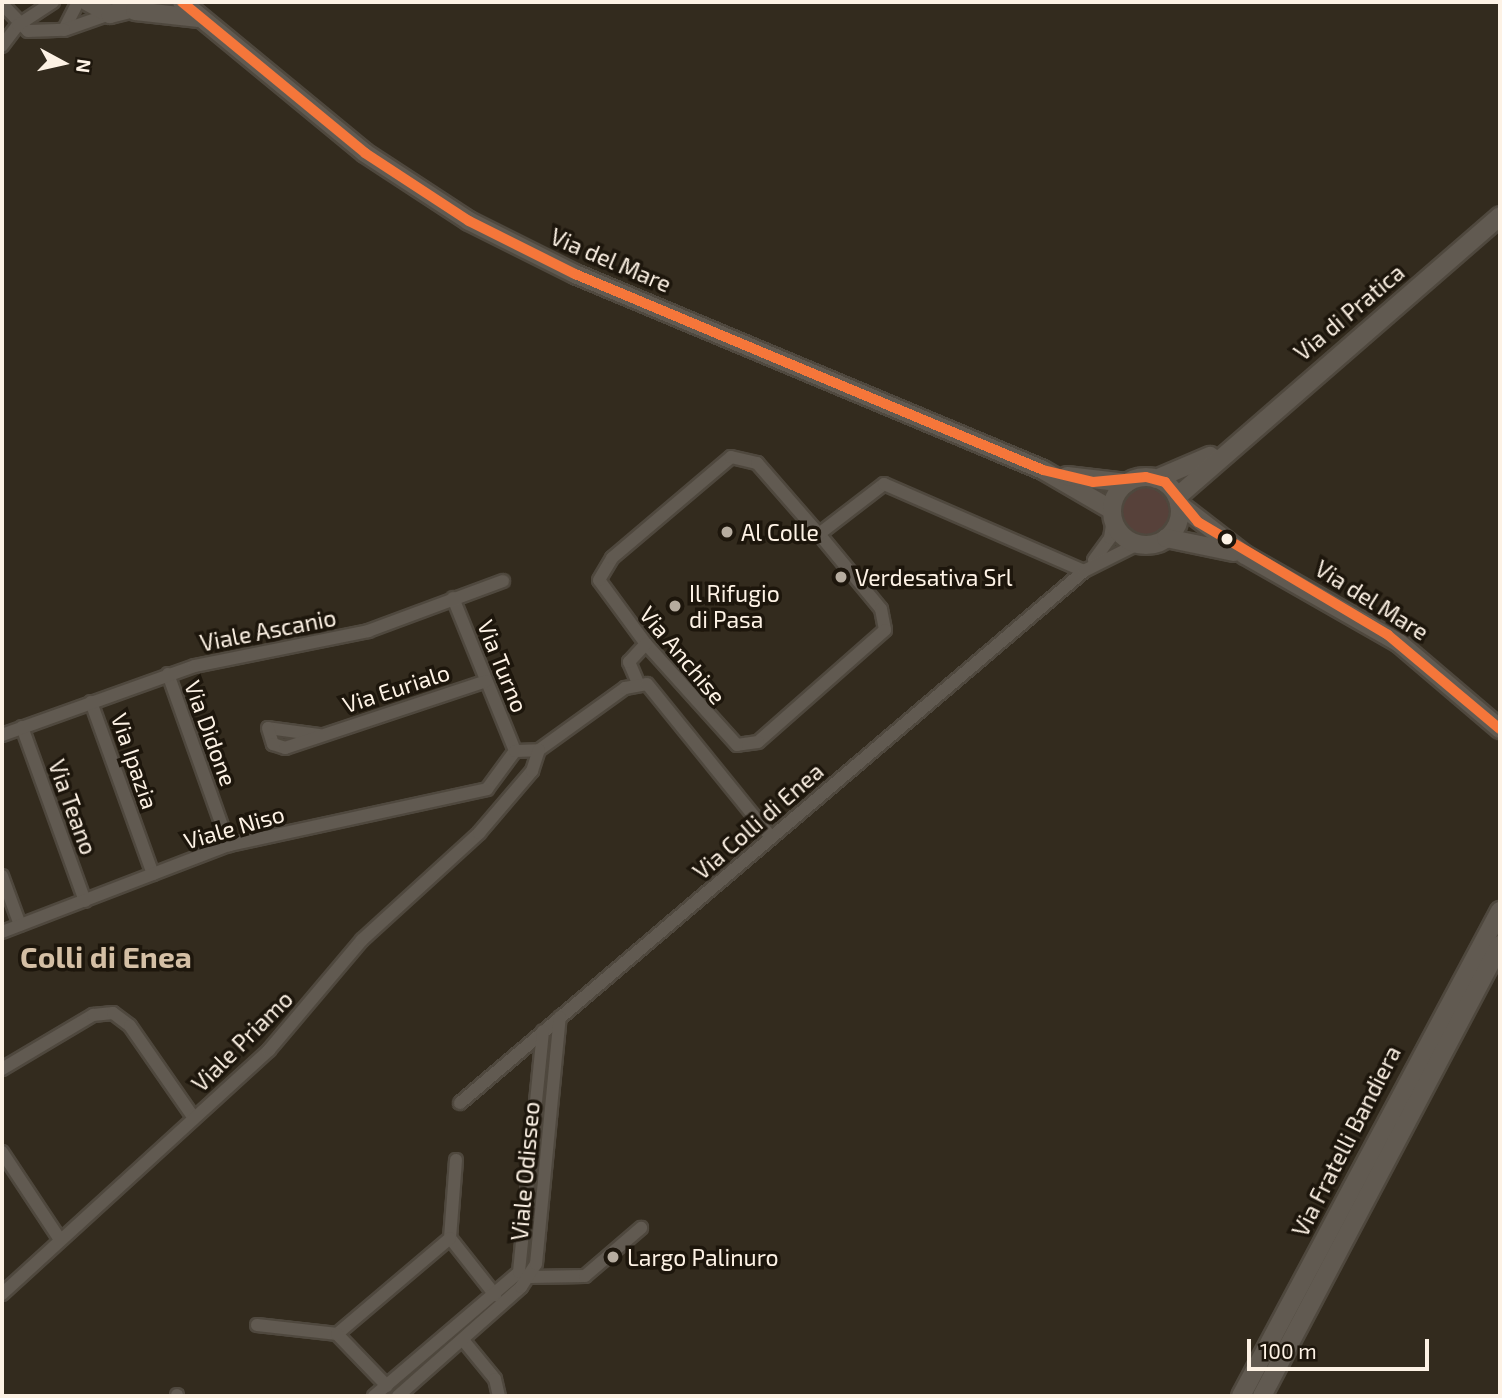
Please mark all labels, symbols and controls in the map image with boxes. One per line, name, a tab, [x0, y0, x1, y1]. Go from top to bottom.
north arrow	[28, 28, 98, 98]
text: N	[72, 58, 97, 74]
street label: Via del Mare	[546, 222, 676, 298]
street label: Via di Pratica	[1288, 258, 1410, 366]
place label: Al Colle	[741, 518, 819, 546]
marker: Al Colle	[719, 524, 735, 540]
unlabelled marker	[1220, 532, 1234, 546]
street label: Via del Mare	[1310, 554, 1434, 646]
place label: Verdesativa Srl	[855, 563, 1013, 591]
marker: Verdesativa Srl	[833, 569, 849, 585]
place label: Il Rifugio di Pasa	[689, 579, 780, 633]
marker: Il Rifugio di Pasa	[667, 598, 683, 614]
street label: Via Anchise	[634, 600, 732, 710]
street label: Viale Ascanio	[197, 603, 339, 657]
street label: Via Turno	[472, 616, 534, 716]
street label: Via Eurialo	[339, 658, 453, 718]
street label: Via Didone	[179, 676, 243, 790]
street label: Via Ipazia	[106, 709, 164, 813]
street label: Via Teano	[43, 755, 103, 859]
street label: Via Colli di Enea	[687, 757, 829, 885]
street label: Viale Niso	[181, 799, 287, 855]
district label: Colli di Enea	[20, 938, 192, 974]
street label: Viale Priamo	[186, 985, 298, 1097]
street label: Via Fratelli Bandiera	[1286, 1041, 1406, 1241]
street label: Viale Odisseo	[505, 1100, 545, 1242]
place label: Largo Palinuro	[627, 1243, 779, 1271]
marker: Largo Palinuro	[605, 1249, 621, 1265]
scale bar	[1250, 1324, 1432, 1368]
text: 100 m	[1260, 1338, 1317, 1363]

